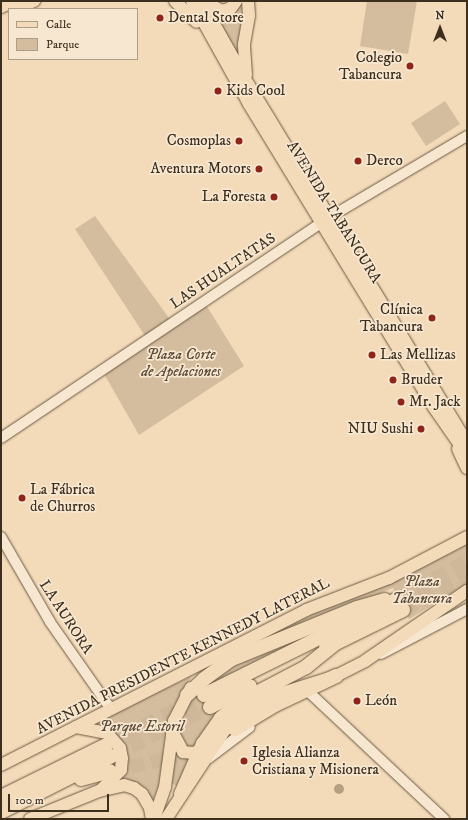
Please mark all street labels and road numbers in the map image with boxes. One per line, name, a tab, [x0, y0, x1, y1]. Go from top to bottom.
street label: AVENIDA TABANCURA	[283, 138, 385, 286]
street label: LAS HUALTATAS	[167, 229, 279, 313]
street label: AVENIDA PRESIDENTE KENNEDY LATERAL	[33, 574, 333, 738]
street label: LA AURORA	[35, 577, 97, 657]

